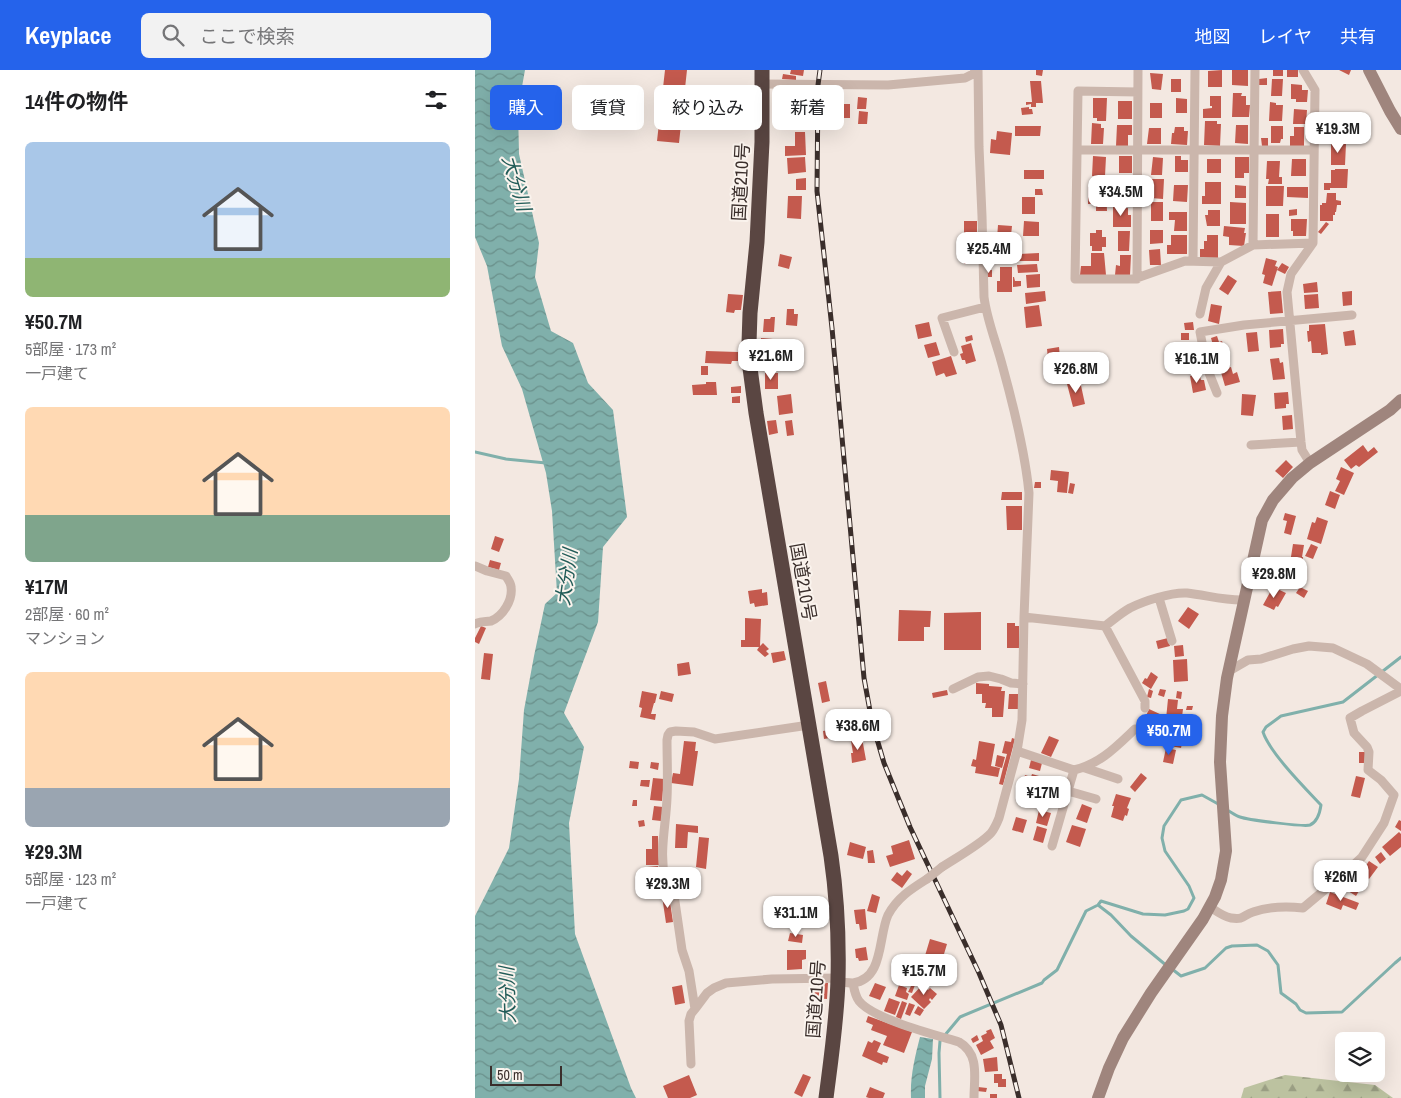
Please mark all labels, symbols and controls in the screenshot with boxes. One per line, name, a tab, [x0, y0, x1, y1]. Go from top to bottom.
search box	[141, 13, 491, 58]
text: Keyplace	[25, 19, 111, 51]
icon: search	[159, 21, 187, 49]
text: ここで検索	[199, 23, 294, 49]
text: 地図	[1195, 24, 1231, 49]
text: レイヤ	[1259, 24, 1312, 49]
text: 共有	[1340, 24, 1376, 49]
chip: 購入	[490, 85, 562, 130]
chip: 賃貸	[572, 85, 644, 130]
chip: 絞り込み	[654, 85, 762, 130]
chip: 新着	[772, 85, 844, 130]
icon: filters	[422, 86, 450, 114]
text: 14件の物件	[25, 87, 128, 116]
pin: ¥19.3M	[1297, 112, 1379, 154]
text: ¥19.3M	[1316, 117, 1360, 139]
street label: 国道210号	[726, 142, 755, 222]
water label: 大分川	[496, 152, 538, 216]
icon: home	[193, 174, 283, 264]
pin: ¥34.5M	[1080, 174, 1162, 217]
text: ¥34.5M	[1099, 180, 1143, 202]
pin: ¥25.4M	[948, 232, 1030, 274]
text: ¥25.4M	[967, 237, 1011, 259]
text: ¥50.7M	[25, 307, 82, 336]
text: 5部屋 · 173 m²	[25, 338, 116, 360]
pin: ¥21.6M	[730, 338, 812, 381]
pin: ¥16.1M	[1156, 342, 1238, 384]
text: ¥21.6M	[749, 344, 793, 366]
text: ¥16.1M	[1175, 347, 1219, 369]
pin: ¥26.8M	[1035, 352, 1117, 394]
text: ¥26.8M	[1054, 357, 1098, 379]
text: 一戸建て	[25, 362, 89, 384]
icon: home	[193, 439, 283, 529]
street label: 国道210号	[784, 541, 823, 623]
water label: 大分川	[549, 545, 583, 607]
pin: ¥29.8M	[1233, 556, 1315, 599]
text: ¥29.8M	[1252, 562, 1296, 584]
text: ¥17M	[25, 572, 68, 601]
text: 2部屋 · 60 m²	[25, 603, 109, 625]
text: マンション	[25, 627, 105, 649]
icon: home	[193, 704, 283, 794]
pin: ¥38.6M	[817, 708, 899, 751]
text: ¥38.6M	[836, 714, 880, 736]
pin: ¥50.7M	[1128, 714, 1210, 756]
text: ¥50.7M	[1147, 719, 1191, 741]
pin: ¥17M	[1013, 776, 1073, 818]
text: ¥17M	[1027, 781, 1059, 803]
text: ¥29.3M	[25, 837, 82, 866]
pin: ¥26M	[1311, 860, 1371, 902]
text: ¥26M	[1325, 865, 1357, 887]
pin: ¥29.3M	[627, 866, 709, 909]
text: 5部屋 · 123 m²	[25, 868, 116, 890]
text: ¥29.3M	[646, 872, 690, 894]
text: 一戸建て	[25, 892, 89, 914]
pin: ¥31.1M	[755, 896, 837, 938]
text: ¥31.1M	[774, 901, 818, 923]
pin: ¥15.7M	[883, 954, 965, 996]
street label: 国道210号	[800, 959, 831, 1039]
text: ¥15.7M	[902, 959, 946, 981]
water label: 大分川	[493, 964, 521, 1024]
map controls	[1335, 1032, 1385, 1082]
button: layers	[1335, 1032, 1385, 1082]
scale bar	[490, 1063, 563, 1086]
text: 50 m	[497, 1066, 523, 1084]

